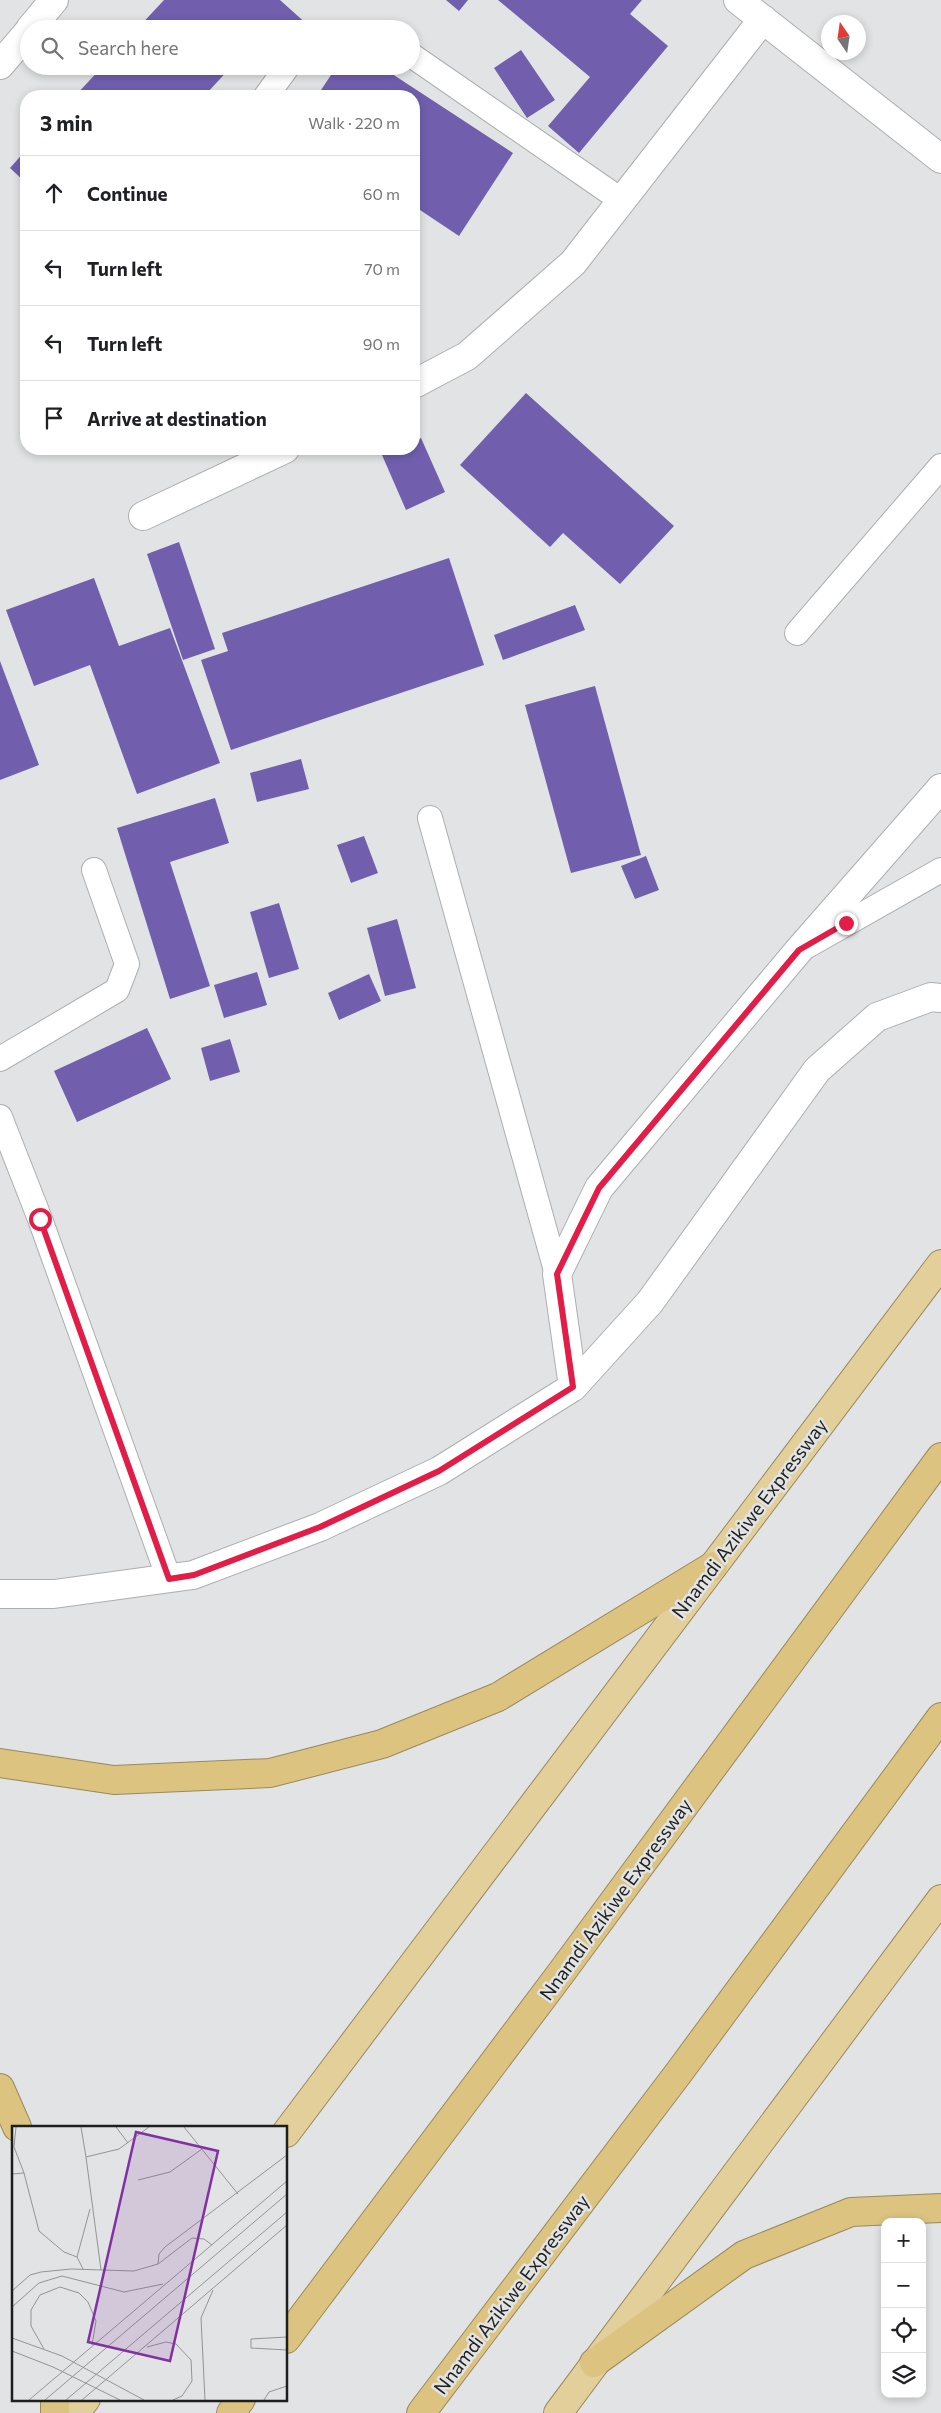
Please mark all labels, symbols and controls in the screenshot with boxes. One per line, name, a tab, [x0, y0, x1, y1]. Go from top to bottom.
north arrow	[821, 15, 866, 60]
search box	[20, 20, 420, 75]
icon: search	[38, 34, 66, 62]
text: Search here	[78, 36, 178, 59]
text: 3 min	[40, 110, 93, 135]
text: Walk · 220 m	[308, 113, 400, 132]
icon: ahead	[40, 179, 68, 207]
text: Continue	[87, 182, 167, 205]
text: 60 m	[363, 184, 400, 203]
icon: left	[40, 254, 68, 282]
text: Turn left	[87, 257, 162, 280]
text: 70 m	[364, 259, 400, 278]
icon: left	[40, 329, 68, 357]
text: Turn left	[87, 332, 162, 355]
text: 90 m	[363, 334, 400, 353]
icon: arrive	[40, 404, 68, 432]
text: Arrive at destination	[87, 407, 267, 430]
route end	[835, 912, 858, 935]
route start	[29, 1208, 52, 1231]
street label: Nnamdi Azikiwe Expressway	[666, 1414, 832, 1622]
street label: Nnamdi Azikiwe Expressway	[534, 1793, 696, 2004]
inset map	[12, 2126, 288, 2400]
street label: Nnamdi Azikiwe Expressway	[428, 2190, 594, 2398]
map controls	[881, 2218, 926, 2398]
button: +	[881, 2218, 926, 2263]
button: −	[881, 2263, 926, 2308]
button: locate	[881, 2308, 926, 2353]
button: layers	[881, 2353, 926, 2398]

